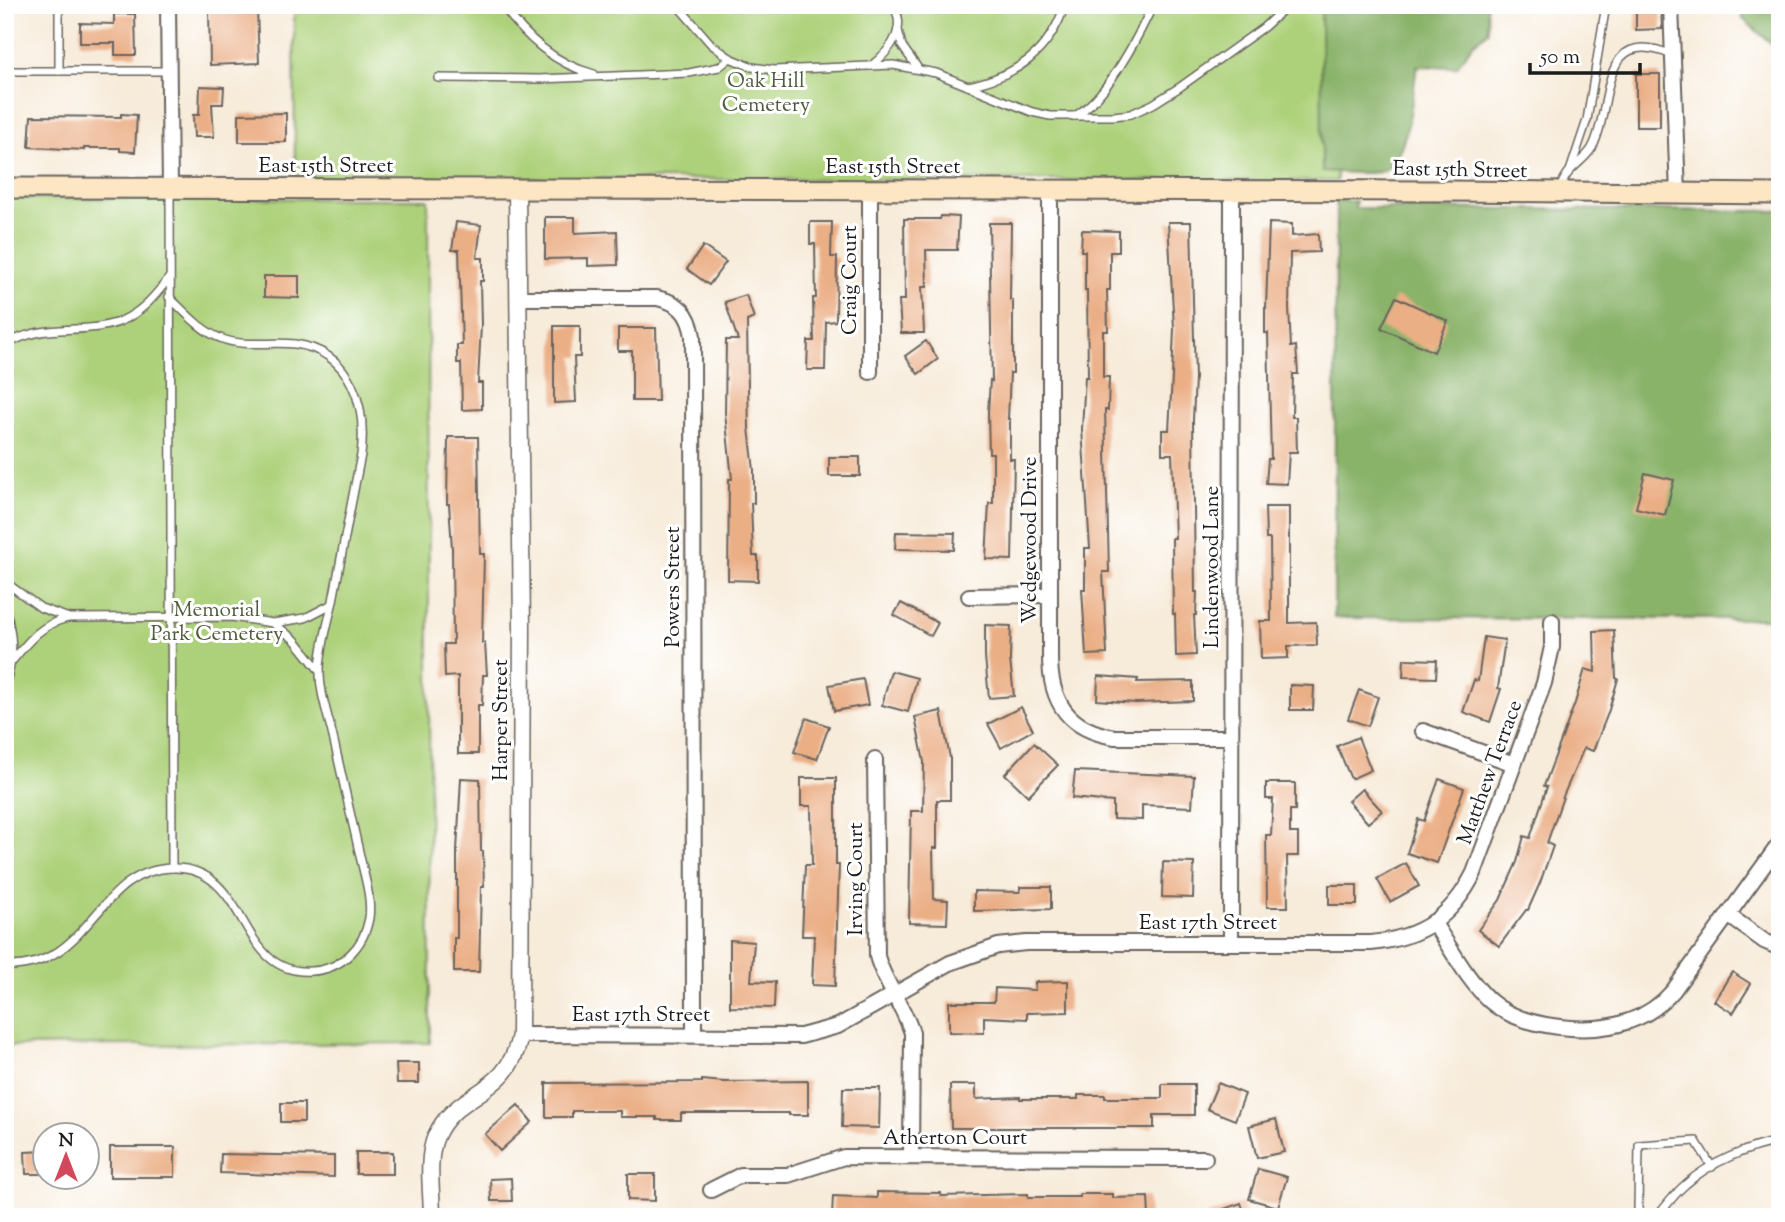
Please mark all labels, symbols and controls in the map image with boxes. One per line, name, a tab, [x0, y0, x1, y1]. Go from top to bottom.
scale bar	[1530, 32, 1640, 76]
text: 50 m	[1539, 43, 1580, 73]
park label: Oak Hill Cemetery	[722, 67, 811, 121]
street label: East 15th Street	[259, 152, 393, 182]
street label: East 15th Street	[826, 153, 960, 183]
street label: East 15th Street	[1392, 155, 1528, 187]
street label: Craig Court	[836, 225, 866, 335]
street label: Wedgewood Drive	[1016, 456, 1046, 624]
street label: Lindenwood Lane	[1198, 486, 1228, 648]
street label: Powers Street	[659, 526, 689, 648]
park label: Memorial Park Cemetery	[151, 596, 284, 650]
street label: Harper Street	[487, 659, 517, 781]
street label: Matthew Terrace	[1451, 696, 1531, 849]
street label: Irving Court	[842, 822, 872, 936]
street label: East 17th Street	[1139, 909, 1277, 939]
street label: East 17th Street	[572, 1001, 710, 1031]
north arrow	[32, 1120, 102, 1190]
street label: Atherton Court	[883, 1124, 1027, 1154]
text: N	[58, 1128, 74, 1155]

